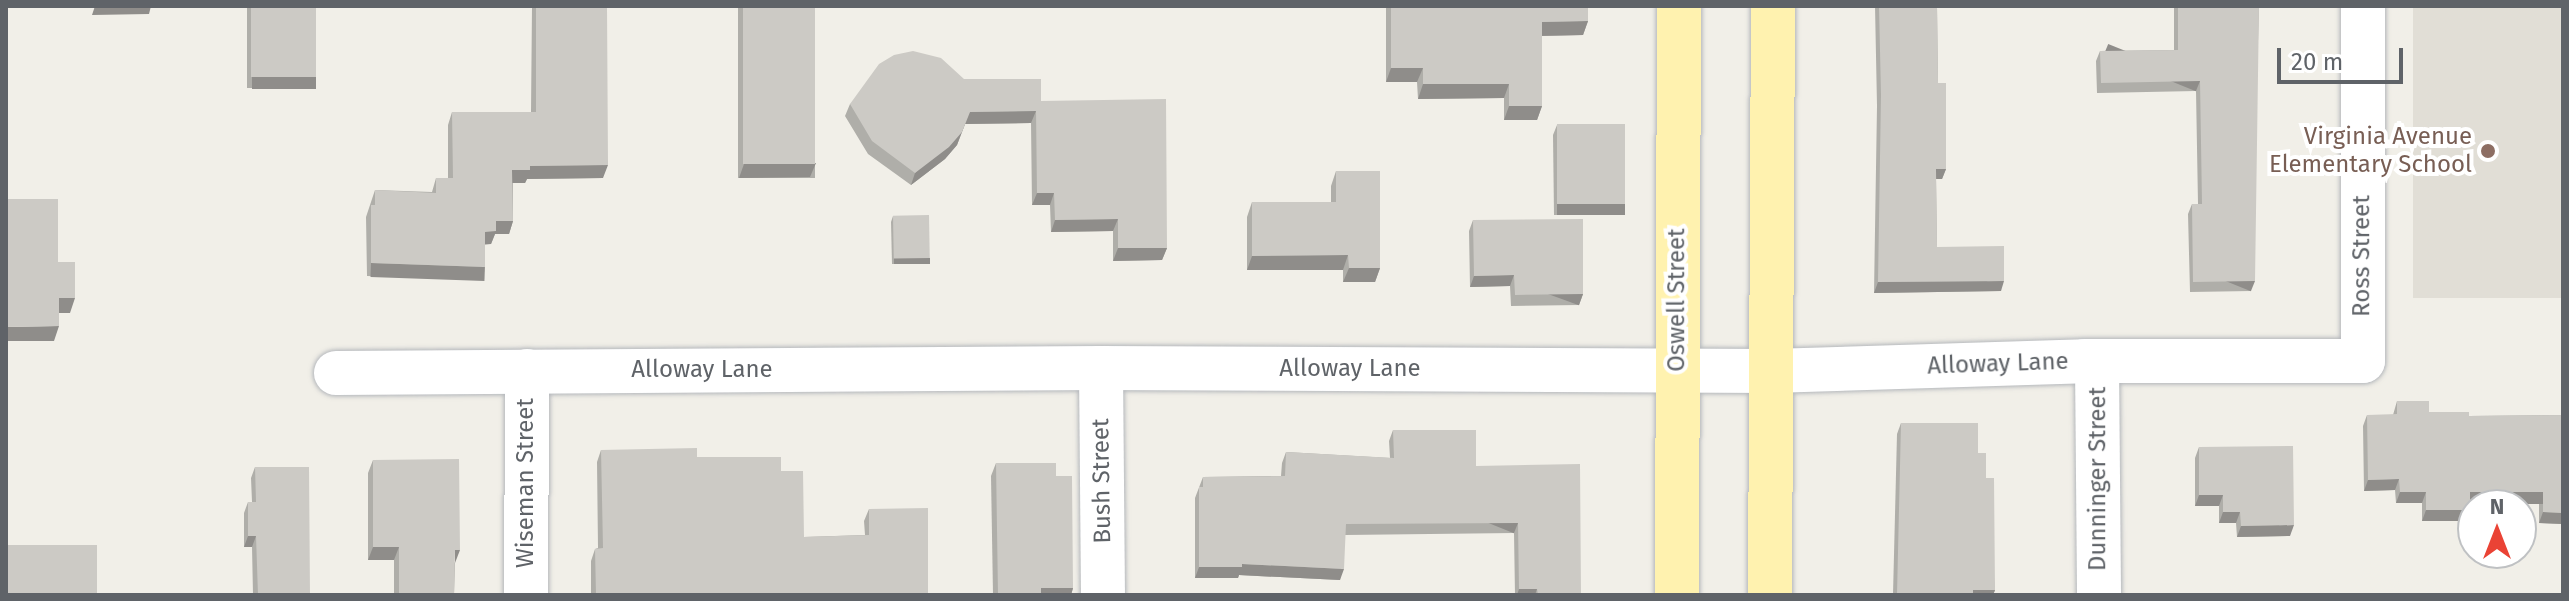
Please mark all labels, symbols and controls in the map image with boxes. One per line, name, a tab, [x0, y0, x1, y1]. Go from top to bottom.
scale bar	[2281, 32, 2407, 82]
text: 20 m	[2291, 48, 2343, 76]
place label: Virginia Avenue Elementary School	[2269, 123, 2472, 179]
marker: Virginia Avenue Elementary School	[2479, 142, 2497, 160]
street label: Ross Street	[2348, 195, 2376, 317]
street label: Oswell Street	[1663, 228, 1691, 372]
street label: Alloway Lane	[1927, 347, 2069, 381]
street label: Alloway Lane	[1279, 355, 1421, 383]
street label: Alloway Lane	[631, 356, 773, 384]
street label: Dunninger Street	[2084, 387, 2112, 571]
street label: Wiseman Street	[512, 398, 540, 568]
street label: Bush Street	[1087, 418, 1117, 544]
north arrow	[2457, 489, 2537, 569]
text: N	[2490, 493, 2504, 520]

